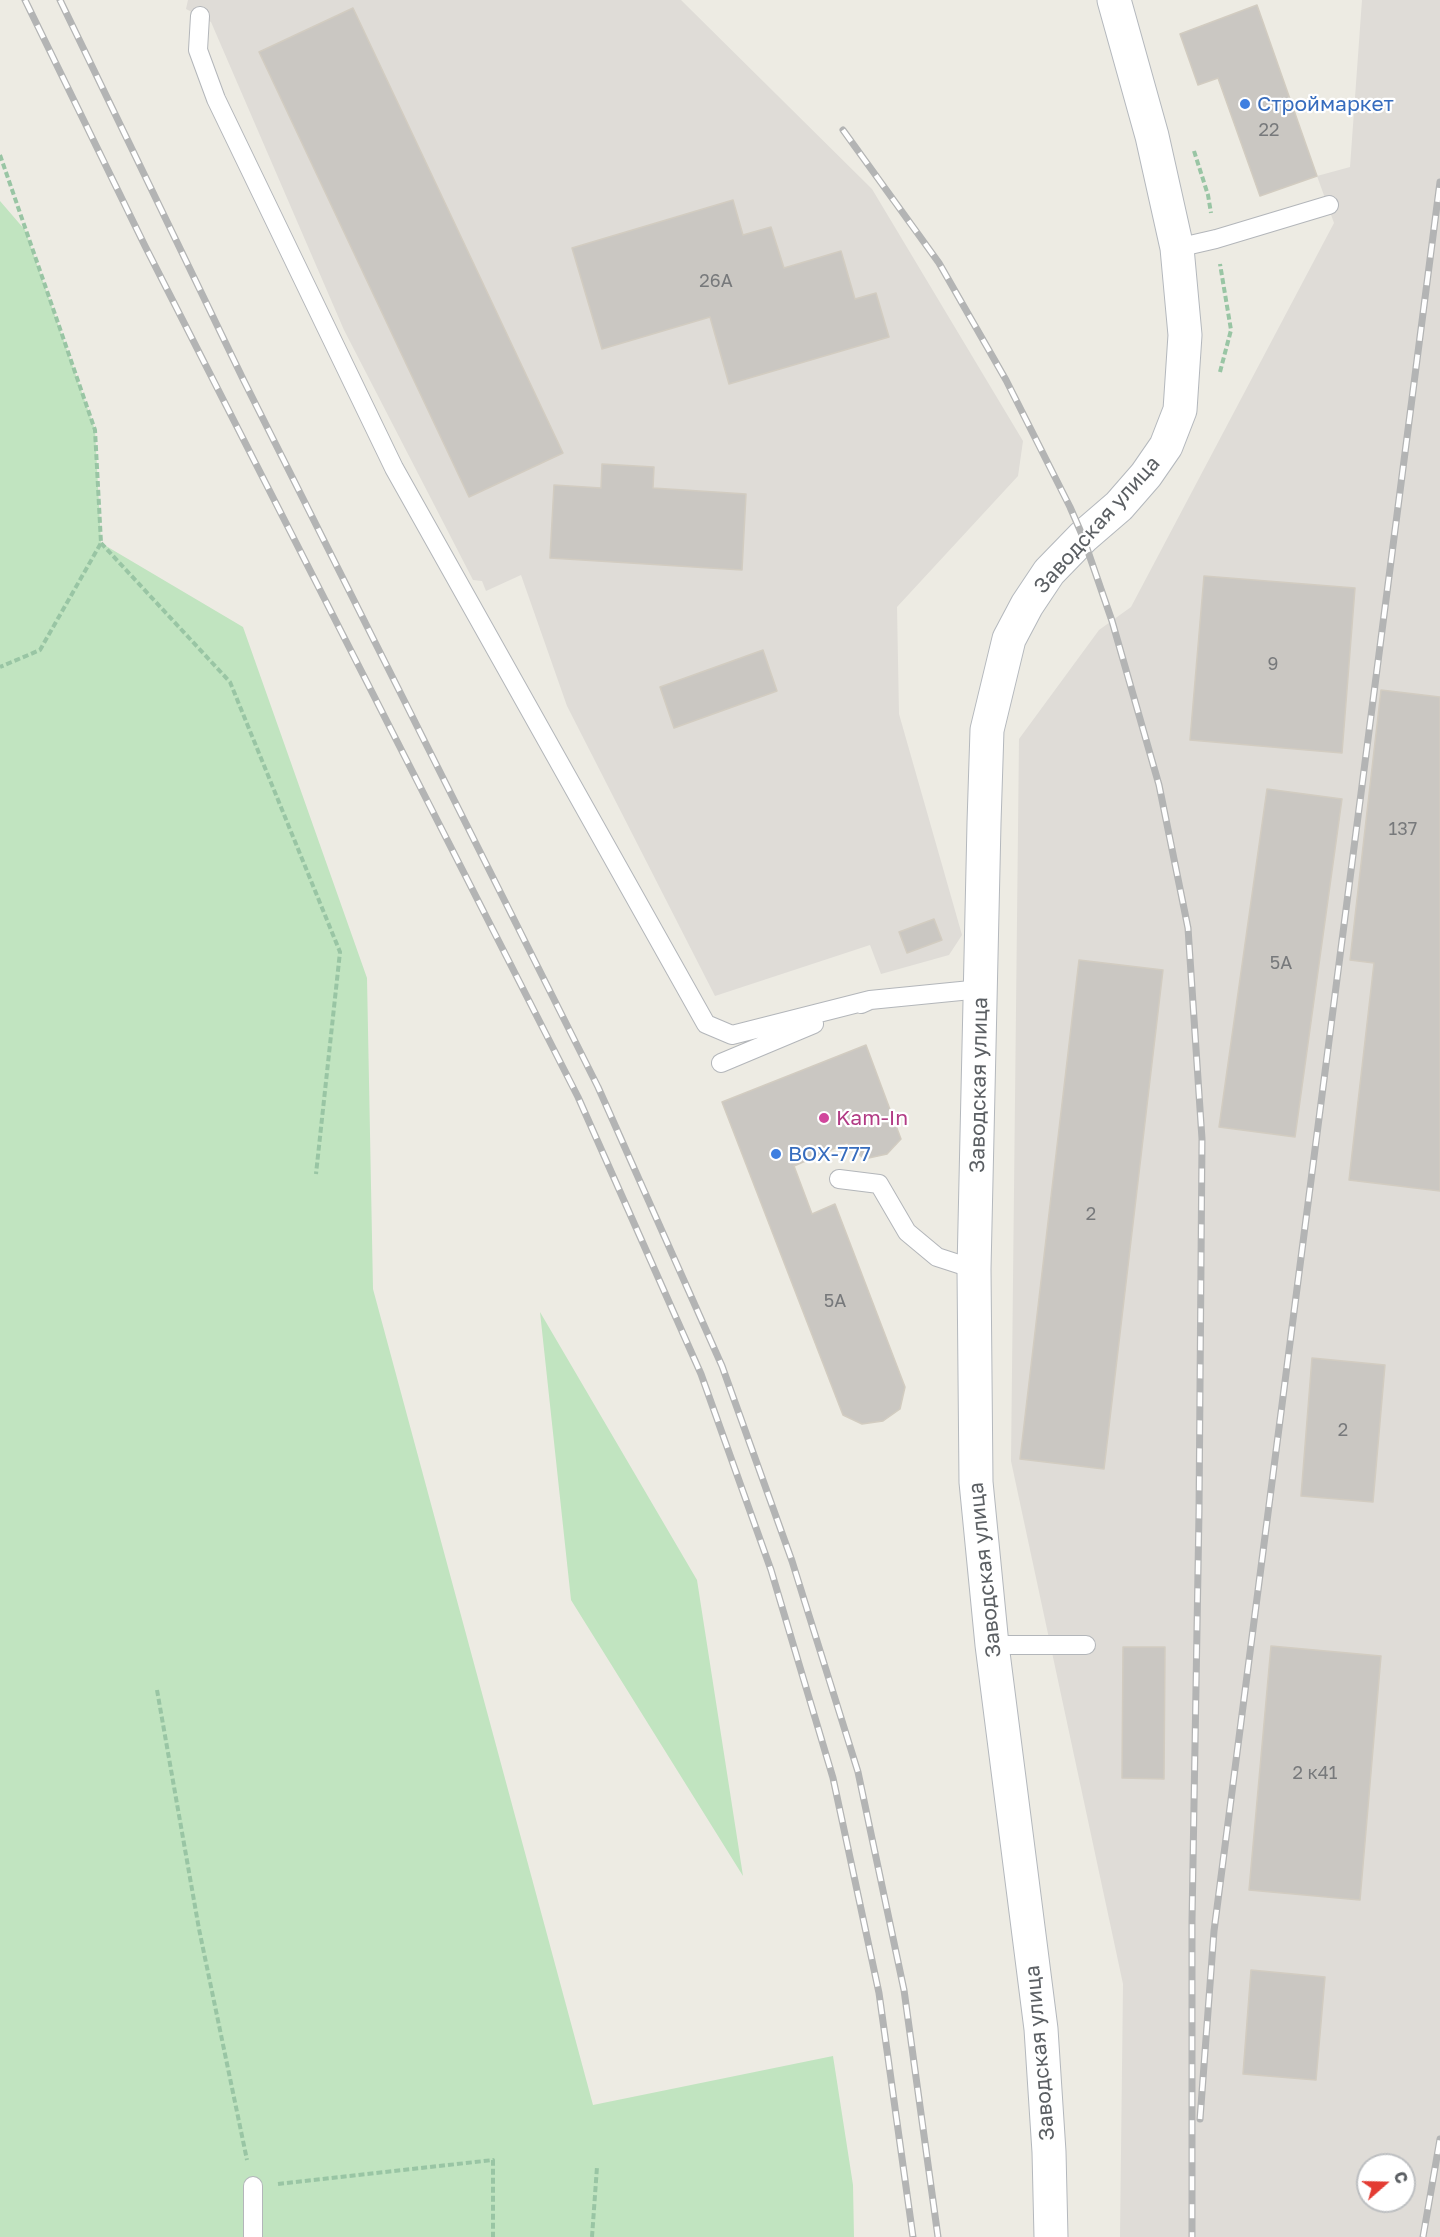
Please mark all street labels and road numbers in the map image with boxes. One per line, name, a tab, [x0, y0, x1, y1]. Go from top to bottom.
street label: Заводская улица	[1029, 451, 1165, 599]
street label: Заводская улица	[965, 997, 993, 1173]
street label: Заводская улица	[963, 1481, 1007, 1659]
street label: Заводская улица	[1020, 1964, 1060, 2142]

